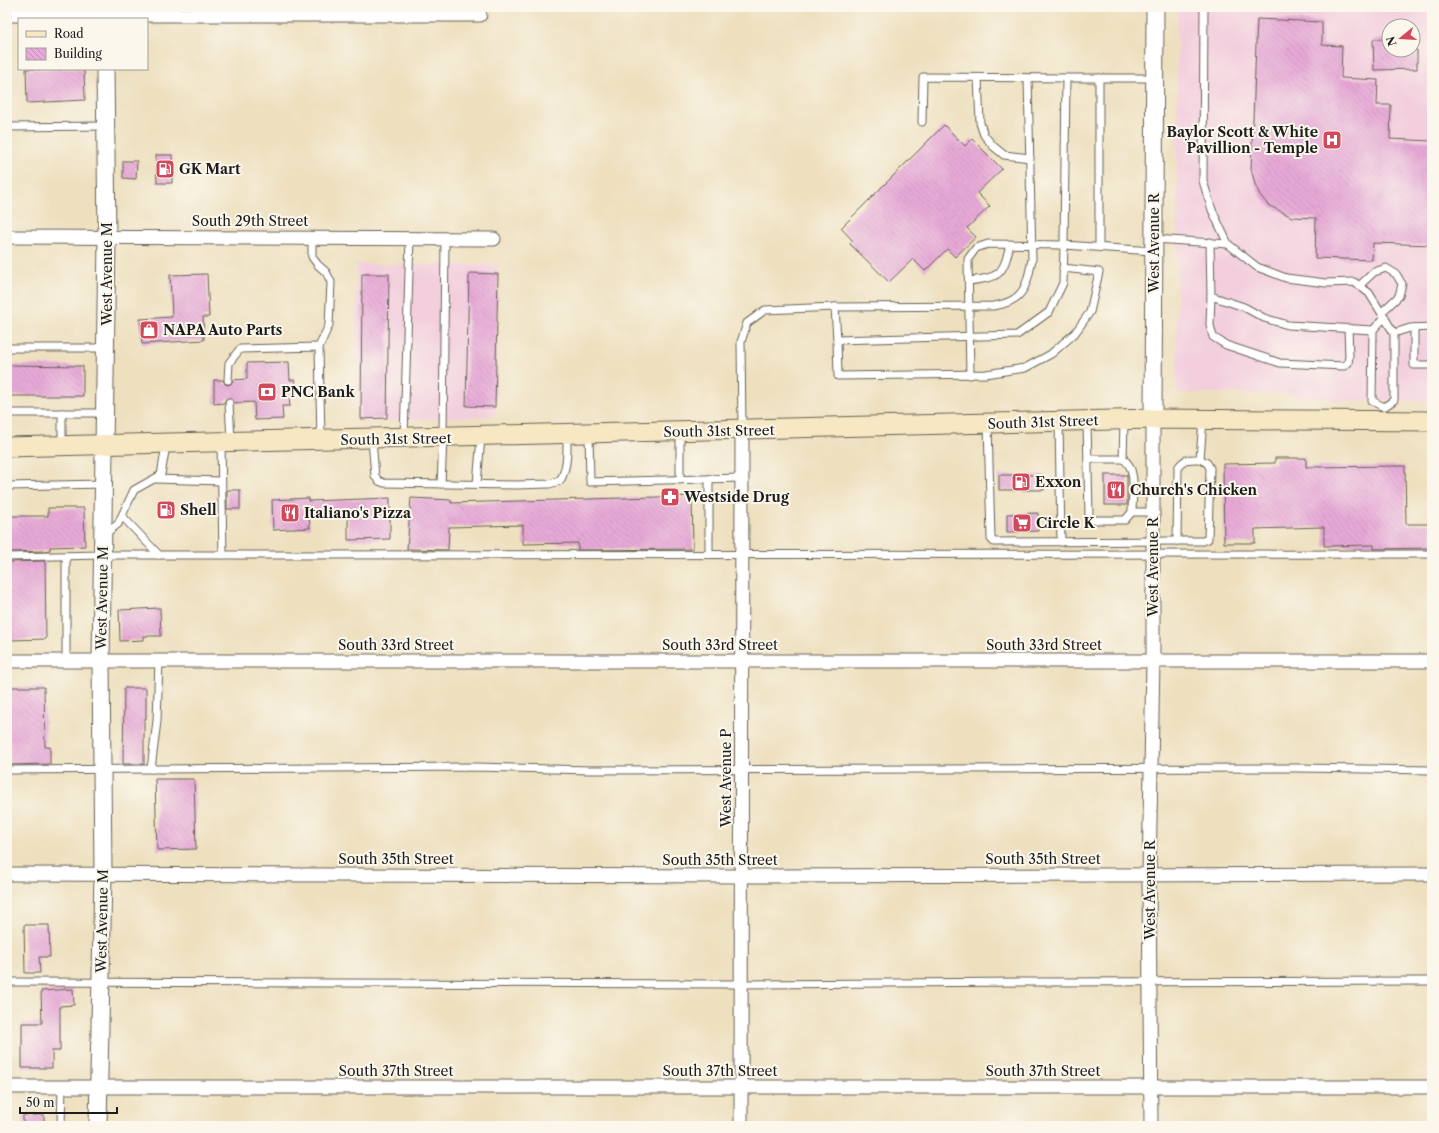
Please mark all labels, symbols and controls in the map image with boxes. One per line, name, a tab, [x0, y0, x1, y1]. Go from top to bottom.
legend	[18, 18, 148, 70]
north arrow	[1381, 18, 1421, 58]
text: Road	[54, 26, 84, 41]
text: N	[1383, 34, 1400, 48]
text: Building	[54, 46, 102, 61]
place label: Baylor Scott & White Pavillion - Temple	[1167, 123, 1318, 157]
hospital icon: Baylor Scott & White Pavillion - Temple	[1321, 129, 1343, 151]
fuel station icon: GK Mart	[154, 158, 176, 180]
place label: GK Mart	[179, 160, 241, 178]
street label: West Avenue R	[1145, 192, 1163, 294]
street label: South 29th Street	[192, 212, 308, 230]
street label: West Avenue M	[98, 222, 116, 327]
shop icon: NAPA Auto Parts	[138, 319, 160, 341]
place label: NAPA Auto Parts	[163, 321, 282, 339]
bank icon: PNC Bank	[256, 381, 278, 403]
place label: PNC Bank	[281, 383, 355, 401]
street label: South 31st Street	[987, 411, 1099, 433]
street label: South 31st Street	[663, 421, 775, 441]
street label: South 31st Street	[340, 429, 452, 449]
fuel station icon: Exxon	[1010, 471, 1032, 493]
place label: Exxon	[1035, 473, 1082, 491]
restaurant icon: Church's Chicken	[1105, 479, 1127, 501]
place label: Church's Chicken	[1130, 481, 1258, 499]
pharmacy icon: Westside Drug	[659, 486, 681, 508]
place label: Westside Drug	[683, 488, 790, 506]
fuel station icon: Shell	[155, 499, 177, 521]
place label: Shell	[180, 501, 217, 519]
restaurant icon: Italiano's Pizza	[279, 502, 301, 524]
place label: Italiano's Pizza	[304, 504, 412, 522]
supermarket icon: Circle K	[1011, 512, 1033, 534]
place label: Circle K	[1036, 514, 1095, 532]
street label: West Avenue R	[1144, 516, 1162, 618]
street label: West Avenue M	[92, 546, 112, 651]
street label: South 33rd Street	[338, 636, 454, 654]
street label: South 33rd Street	[662, 636, 778, 654]
street label: South 33rd Street	[986, 636, 1102, 654]
street label: West Avenue P	[717, 729, 735, 828]
street label: West Avenue R	[1141, 839, 1159, 941]
street label: South 35th Street	[338, 850, 454, 868]
street label: South 35th Street	[985, 850, 1101, 868]
street label: South 35th Street	[662, 851, 778, 869]
street label: West Avenue M	[92, 869, 112, 974]
street label: South 37th Street	[339, 1062, 453, 1080]
street label: South 37th Street	[663, 1062, 777, 1080]
street label: South 37th Street	[986, 1062, 1100, 1080]
scale bar	[20, 1089, 117, 1115]
text: 50 m	[26, 1095, 55, 1110]

